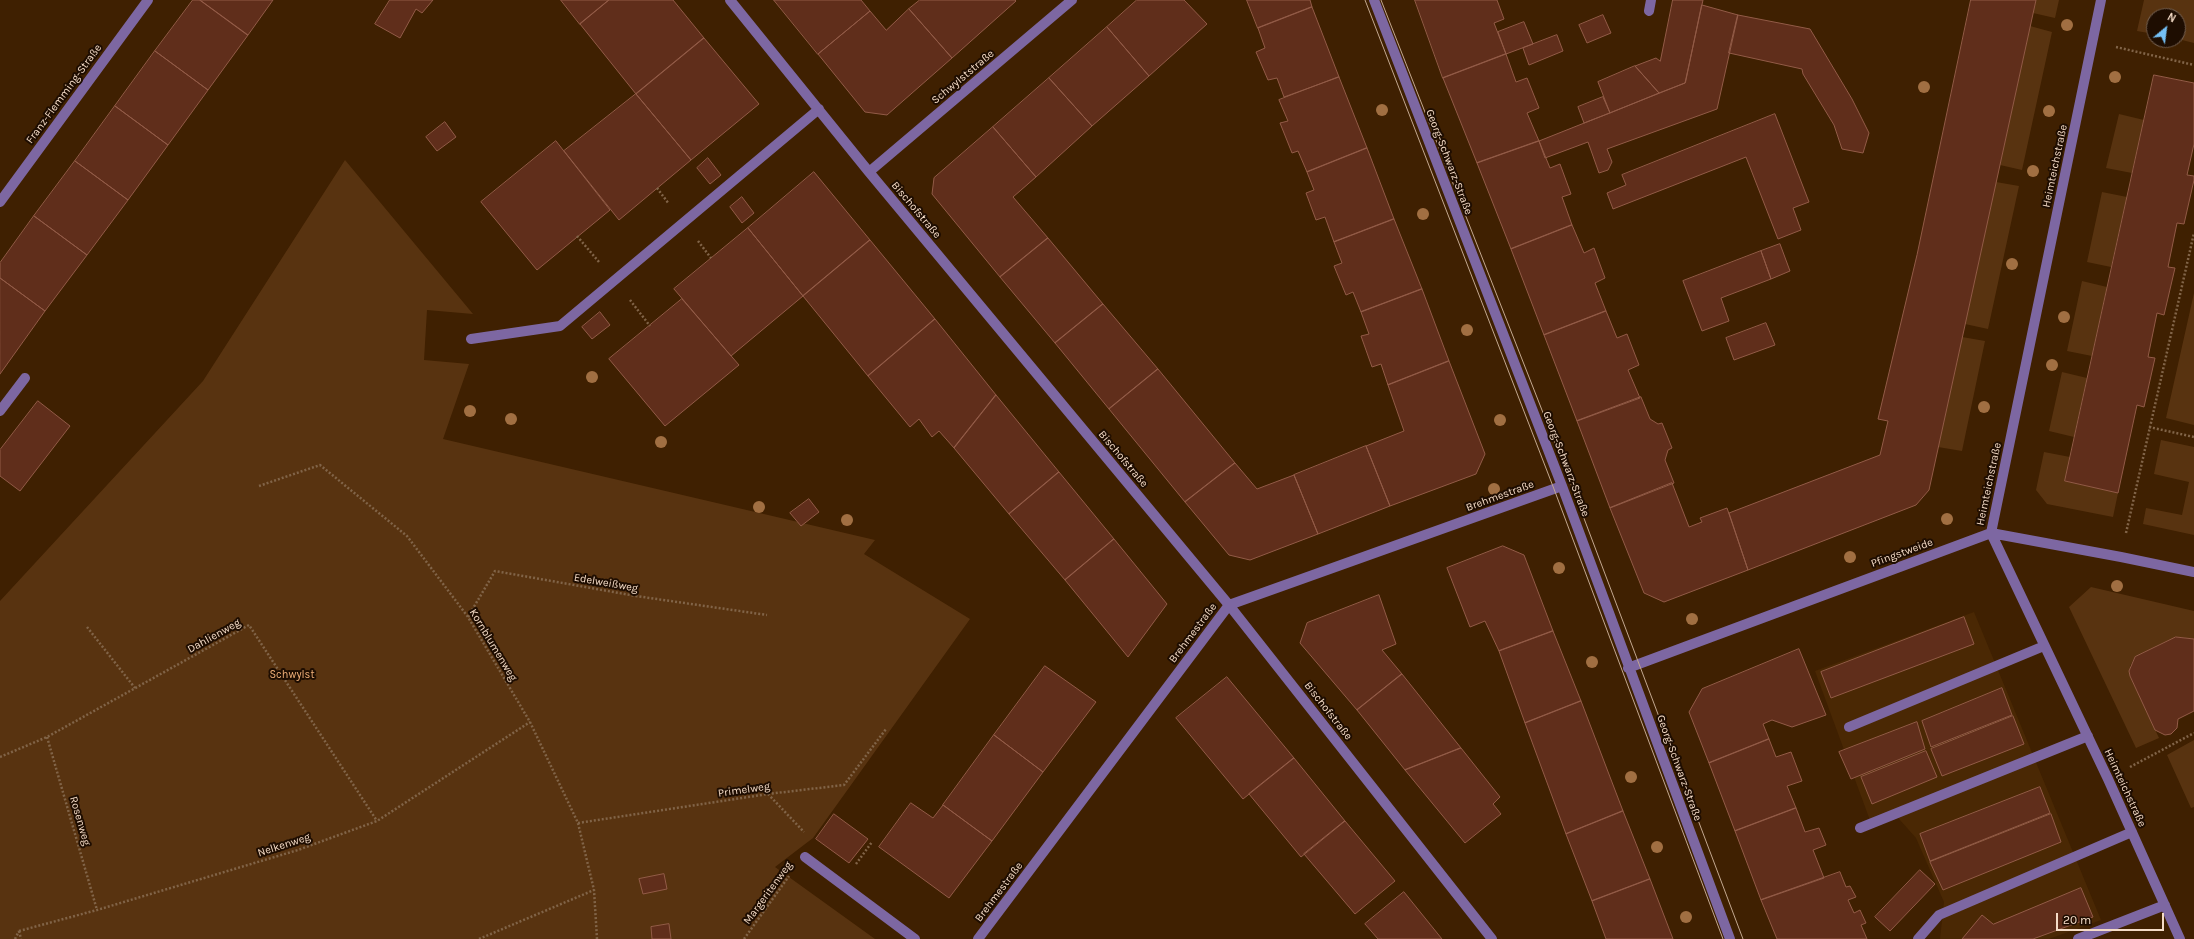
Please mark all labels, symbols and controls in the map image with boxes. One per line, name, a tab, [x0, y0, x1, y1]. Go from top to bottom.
north arrow	[2146, 8, 2186, 48]
text: N	[2165, 10, 2178, 26]
street label: Franz-Flemming-Straße	[23, 42, 105, 146]
street label: Schwylststraße	[929, 47, 997, 107]
street label: Georg-Schwarz-Straße	[1423, 107, 1475, 217]
street label: Heimteichstraße	[2040, 123, 2070, 209]
street label: Bischofstraße	[888, 179, 944, 241]
street label: Georg-Schwarz-Straße	[1540, 409, 1592, 519]
street label: Bischofstraße	[1095, 428, 1151, 490]
street label: Heimteichstraße	[1974, 441, 2004, 527]
street label: Brehmestraße	[1464, 478, 1536, 514]
street label: Pfingstweide	[1869, 536, 1935, 570]
street label: Edelweißweg	[573, 571, 639, 595]
street label: Brehmestraße	[1166, 601, 1220, 665]
street label: Kornblumenweg	[466, 606, 520, 684]
street label: Dahlienweg	[185, 616, 243, 656]
park label: Schwylst	[269, 668, 315, 682]
street label: Bischofstraße	[1301, 679, 1355, 743]
street label: Georg-Schwarz-Straße	[1654, 713, 1704, 823]
street label: Heimteichstraße	[2101, 747, 2149, 829]
street label: Primelweg	[717, 780, 771, 800]
street label: Rosenweg	[67, 795, 93, 847]
street label: Nelkenweg	[256, 830, 312, 860]
street label: Margeritenweg	[741, 859, 795, 927]
street label: Brehmestraße	[972, 860, 1026, 924]
scale bar	[2058, 905, 2166, 931]
text: 20 m	[2063, 913, 2091, 927]

